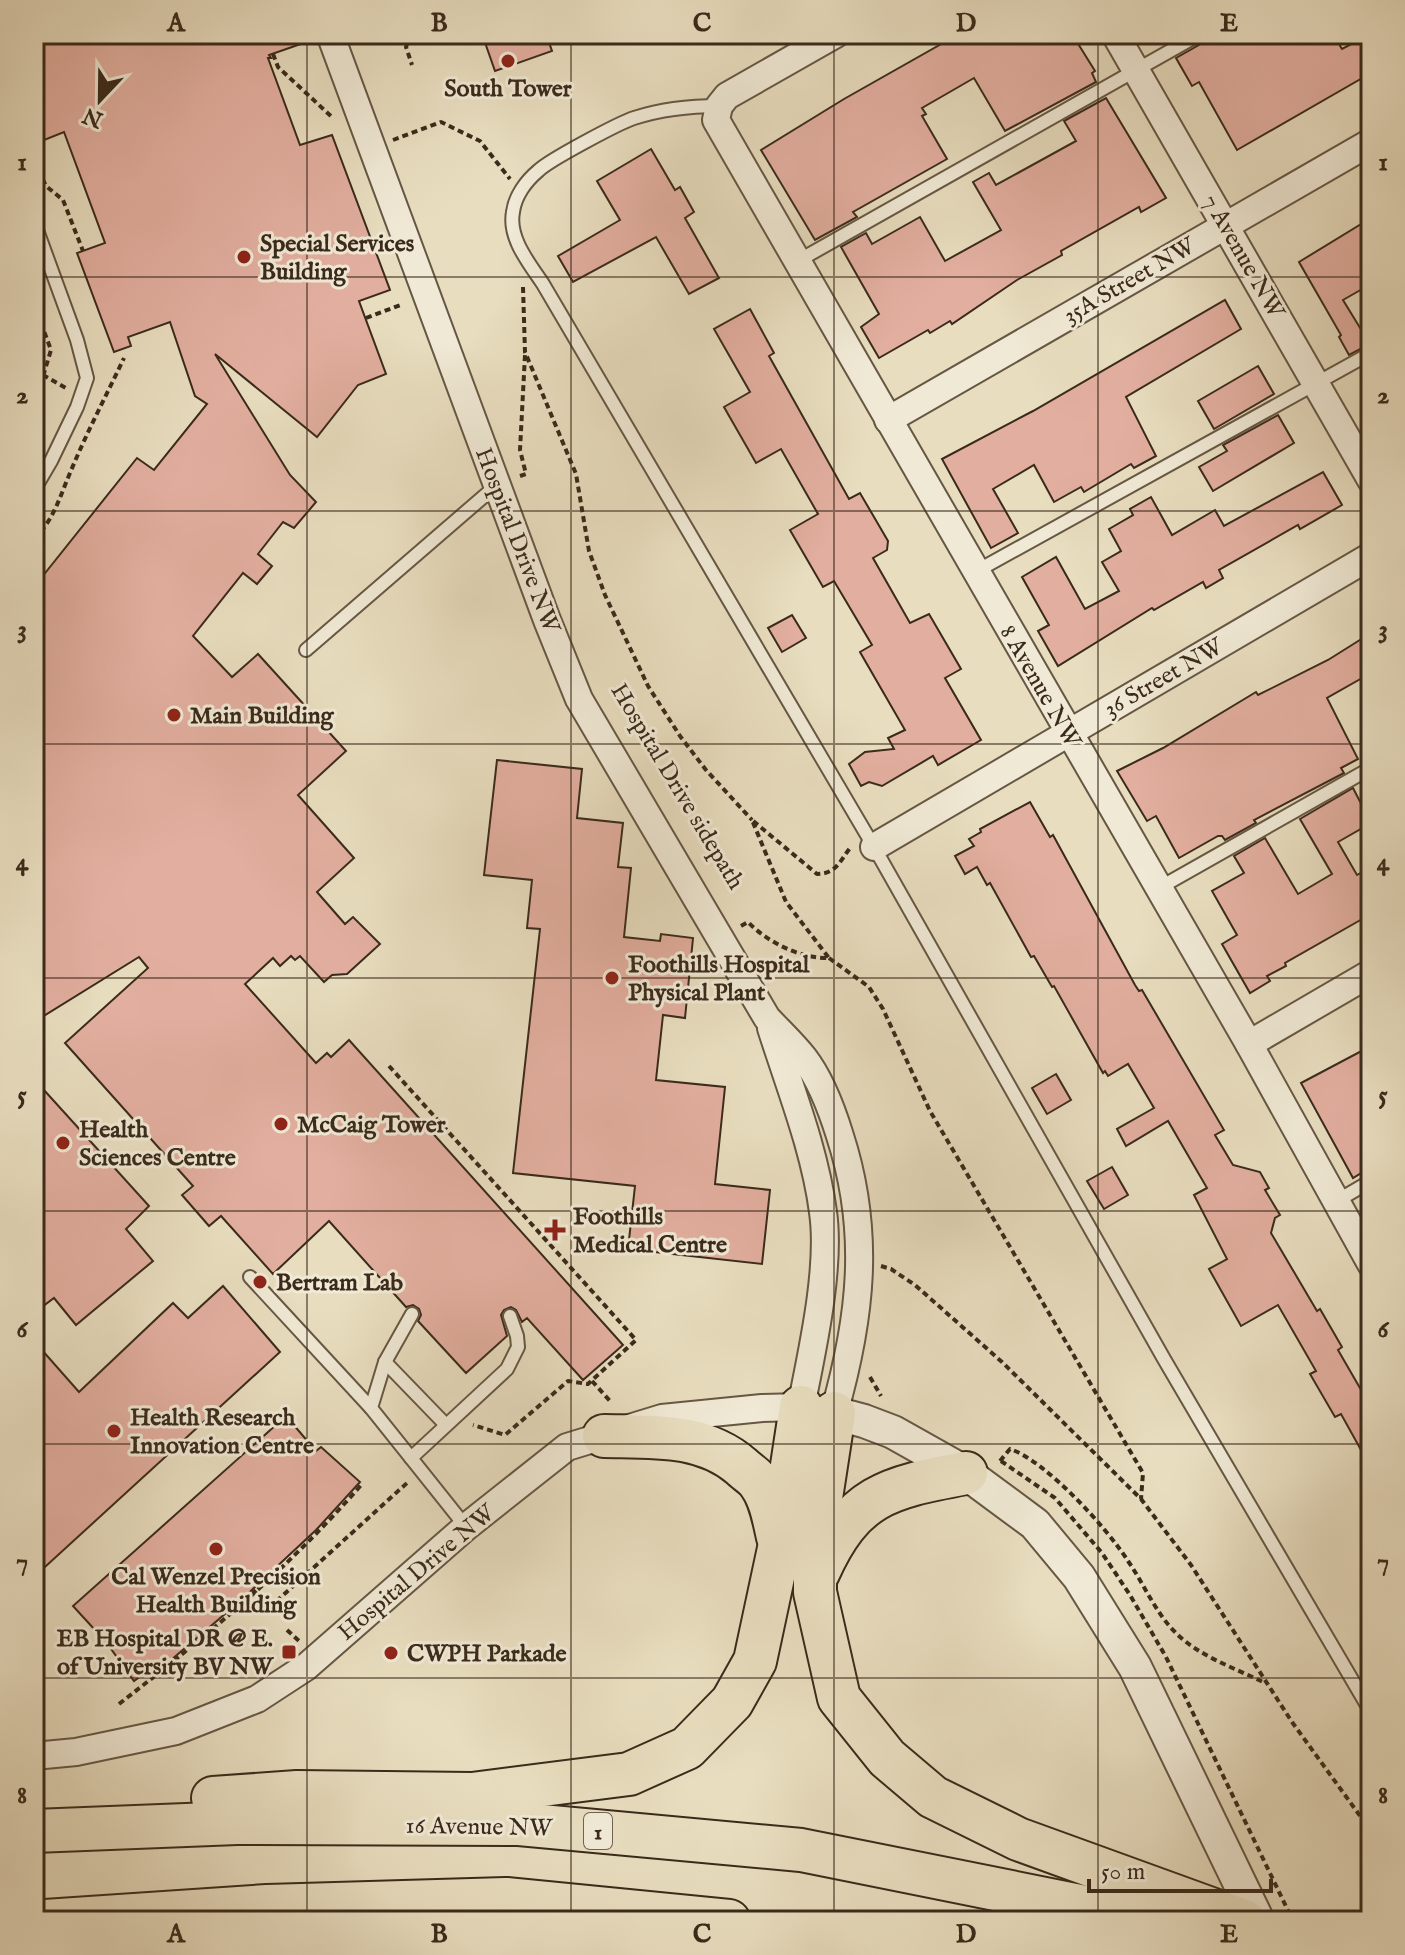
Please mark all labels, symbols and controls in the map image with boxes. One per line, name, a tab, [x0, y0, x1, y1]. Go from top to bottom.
text: A	[166, 7, 186, 40]
text: B	[430, 7, 448, 40]
text: C	[693, 7, 712, 40]
text: D	[956, 7, 977, 40]
text: E	[1220, 7, 1238, 40]
marker: South Tower	[499, 52, 517, 70]
north arrow	[60, 60, 140, 140]
place label: South Tower	[444, 74, 572, 105]
text: N	[79, 100, 108, 134]
text: 1	[17, 146, 27, 179]
text: 1	[1378, 146, 1388, 179]
street label: 7 Avenue NW	[1195, 189, 1291, 326]
place label: Special Services Building	[260, 229, 415, 288]
street label: 35A Street NW	[1058, 230, 1202, 332]
marker: Special Services Building	[235, 248, 253, 266]
text: 2	[16, 379, 28, 412]
text: 2	[1377, 379, 1389, 412]
street label: Hospital Drive NW	[467, 443, 567, 639]
text: 3	[17, 613, 27, 646]
text: 3	[1378, 613, 1388, 646]
street label: 8 Avenue NW	[992, 620, 1088, 755]
street label: 36 Street NW	[1098, 631, 1230, 725]
street label: Hospital Drive sidepath	[603, 678, 751, 896]
place label: Main Building	[190, 701, 335, 732]
marker: Main Building	[165, 706, 183, 724]
text: 4	[16, 846, 30, 879]
text: 4	[1377, 846, 1391, 879]
place label: Foothills Hospital Physical Plant	[628, 950, 810, 1009]
marker: Foothills Hospital Physical Plant	[603, 969, 621, 987]
text: 5	[17, 1079, 27, 1112]
text: 5	[1378, 1079, 1388, 1112]
place label: McCaig Tower	[297, 1110, 446, 1141]
place label: Health Sciences Centre	[79, 1115, 236, 1174]
marker: McCaig Tower	[272, 1115, 290, 1133]
marker: Health Sciences Centre	[54, 1134, 72, 1152]
place label: Foothills Medical Centre	[573, 1202, 727, 1261]
marker: Foothills Medical Centre	[544, 1219, 566, 1241]
place label: Bertram Lab	[276, 1268, 403, 1299]
marker: Bertram Lab	[251, 1273, 269, 1291]
text: 6	[17, 1313, 29, 1346]
text: 6	[1378, 1313, 1390, 1346]
place label: Health Research Innovation Centre	[130, 1403, 314, 1462]
marker: Health Research Innovation Centre	[105, 1422, 123, 1440]
street label: Hospital Drive NW	[332, 1498, 503, 1648]
marker: Cal Wenzel Precision Health Building	[207, 1540, 225, 1558]
text: 7	[16, 1546, 28, 1579]
text: 7	[1377, 1546, 1389, 1579]
place label: Cal Wenzel Precision Health Building	[111, 1562, 321, 1621]
place label: EB Hospital DR @ E. of University BV NW	[57, 1624, 275, 1683]
place label: CWPH Parkade	[407, 1639, 567, 1670]
marker: EB Hospital DR @ E. of University BV NW	[280, 1643, 298, 1661]
marker: CWPH Parkade	[382, 1644, 400, 1662]
text: 8	[17, 1779, 27, 1812]
text: 8	[1378, 1779, 1388, 1812]
street label: 16 Avenue NW	[405, 1811, 554, 1844]
road number: 1	[584, 1813, 612, 1849]
scale bar	[1089, 1843, 1271, 1893]
text: 50 m	[1101, 1857, 1145, 1888]
text: A	[166, 1918, 186, 1951]
text: B	[430, 1918, 448, 1951]
text: C	[693, 1918, 712, 1951]
text: D	[956, 1918, 977, 1951]
text: E	[1220, 1918, 1238, 1951]

